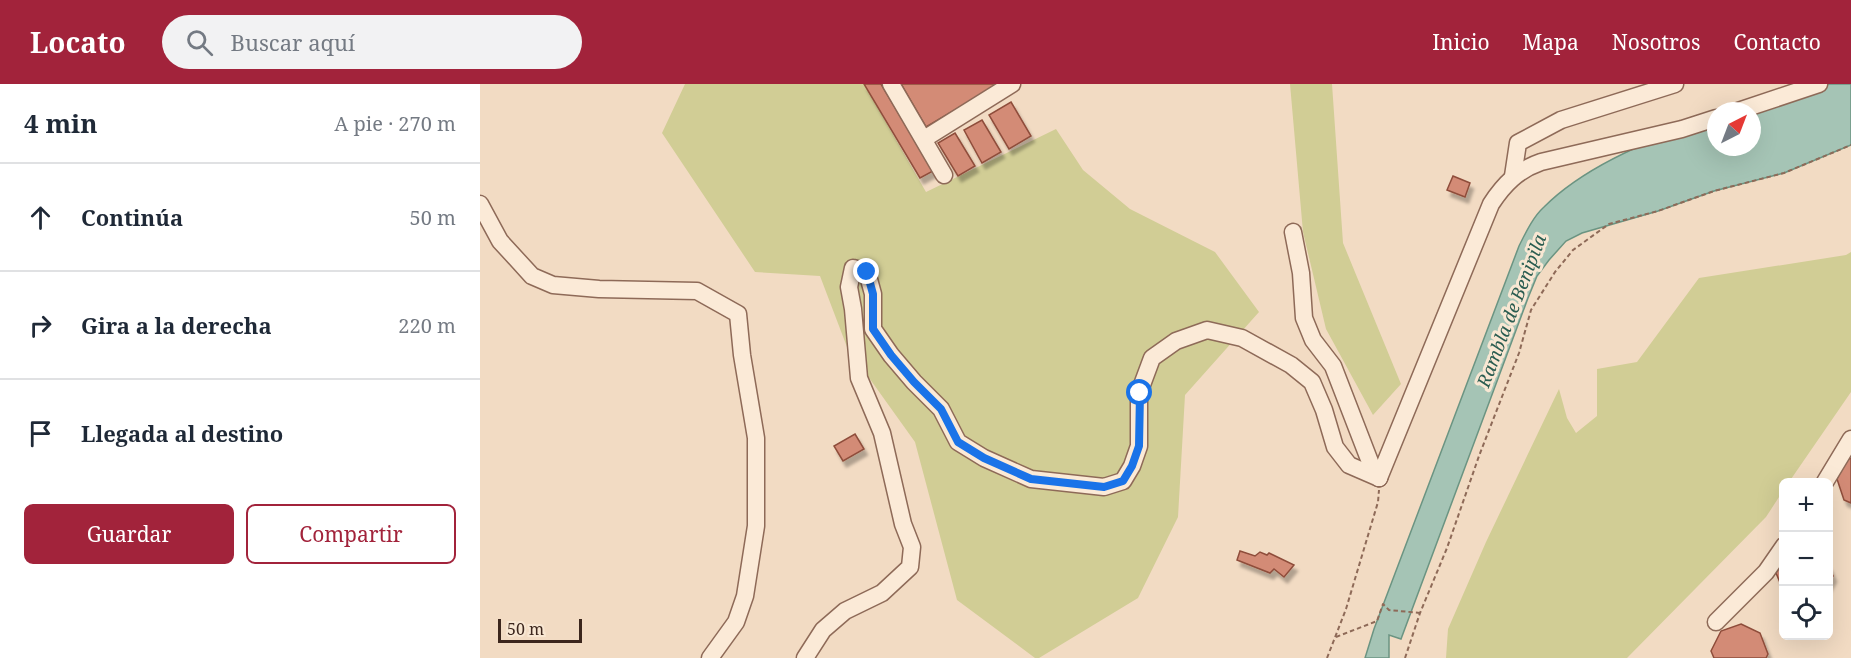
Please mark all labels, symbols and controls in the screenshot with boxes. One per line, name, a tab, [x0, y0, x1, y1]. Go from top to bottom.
search box	[162, 15, 582, 69]
text: Locato	[30, 23, 126, 61]
icon: search	[183, 26, 216, 59]
text: Buscar aquí	[231, 27, 355, 57]
text: Inicio	[1432, 28, 1490, 56]
text: Mapa	[1523, 28, 1579, 56]
text: Nosotros	[1612, 28, 1700, 56]
text: Contacto	[1733, 28, 1821, 56]
north arrow	[1707, 102, 1761, 156]
text: 4 min	[24, 105, 98, 141]
text: A pie · 270 m	[334, 110, 456, 137]
icon: ahead	[24, 201, 57, 234]
text: Continúa	[81, 202, 183, 232]
text: 50 m	[410, 204, 456, 231]
water label: Rambla de Benipila	[1471, 230, 1551, 391]
route end	[853, 258, 879, 284]
icon: right	[24, 309, 57, 342]
text: Gira a la derecha	[81, 310, 272, 340]
text: 220 m	[398, 312, 456, 339]
route start	[1126, 379, 1152, 405]
icon: arrive	[24, 417, 57, 450]
text: Llegada al destino	[81, 418, 283, 448]
map controls	[1779, 478, 1833, 640]
button: +	[1779, 478, 1833, 532]
button: Guardar	[24, 504, 234, 564]
button: Compartir	[246, 504, 456, 564]
button: −	[1779, 532, 1833, 586]
button: locate	[1779, 586, 1833, 640]
scale bar	[498, 616, 582, 644]
text: 50 m	[507, 618, 544, 640]

